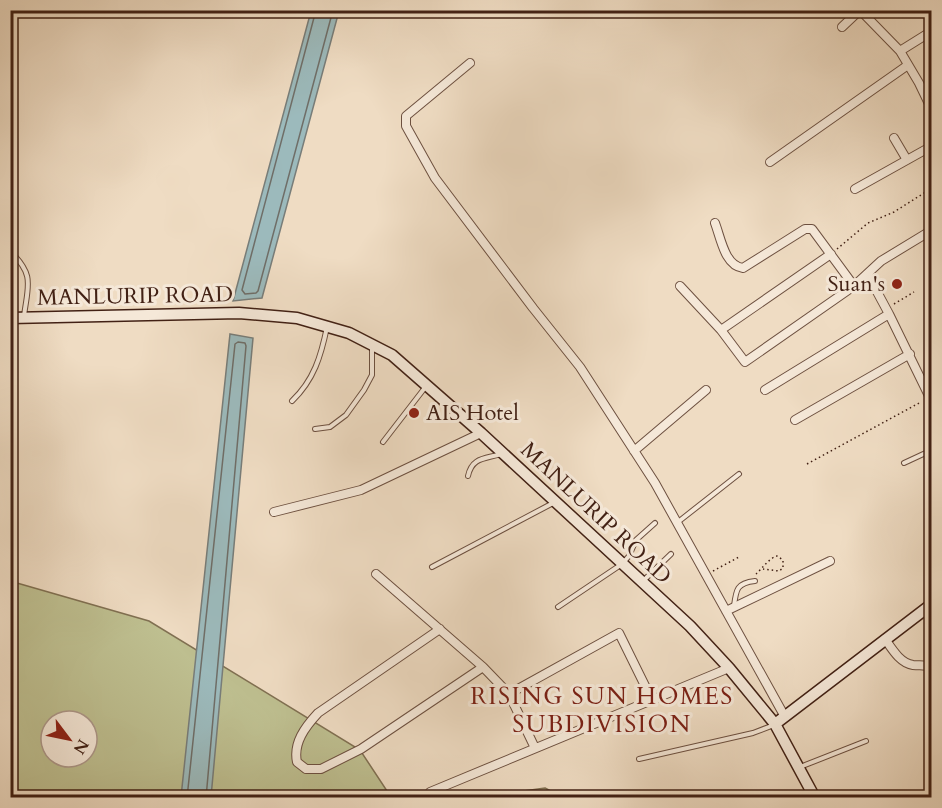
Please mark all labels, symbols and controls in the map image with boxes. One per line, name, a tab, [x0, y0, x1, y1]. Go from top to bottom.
place label: Suan's	[828, 269, 885, 299]
marker: Suan's	[890, 277, 904, 291]
street label: MANLURIP ROAD	[37, 279, 233, 313]
place label: AIS Hotel	[426, 398, 519, 428]
marker: AIS Hotel	[407, 406, 421, 420]
street label: MANLURIP ROAD	[514, 435, 678, 591]
district label: RISING SUN HOMES SUBDIVISION	[470, 680, 734, 741]
north arrow	[39, 709, 99, 769]
text: N	[68, 735, 94, 758]

